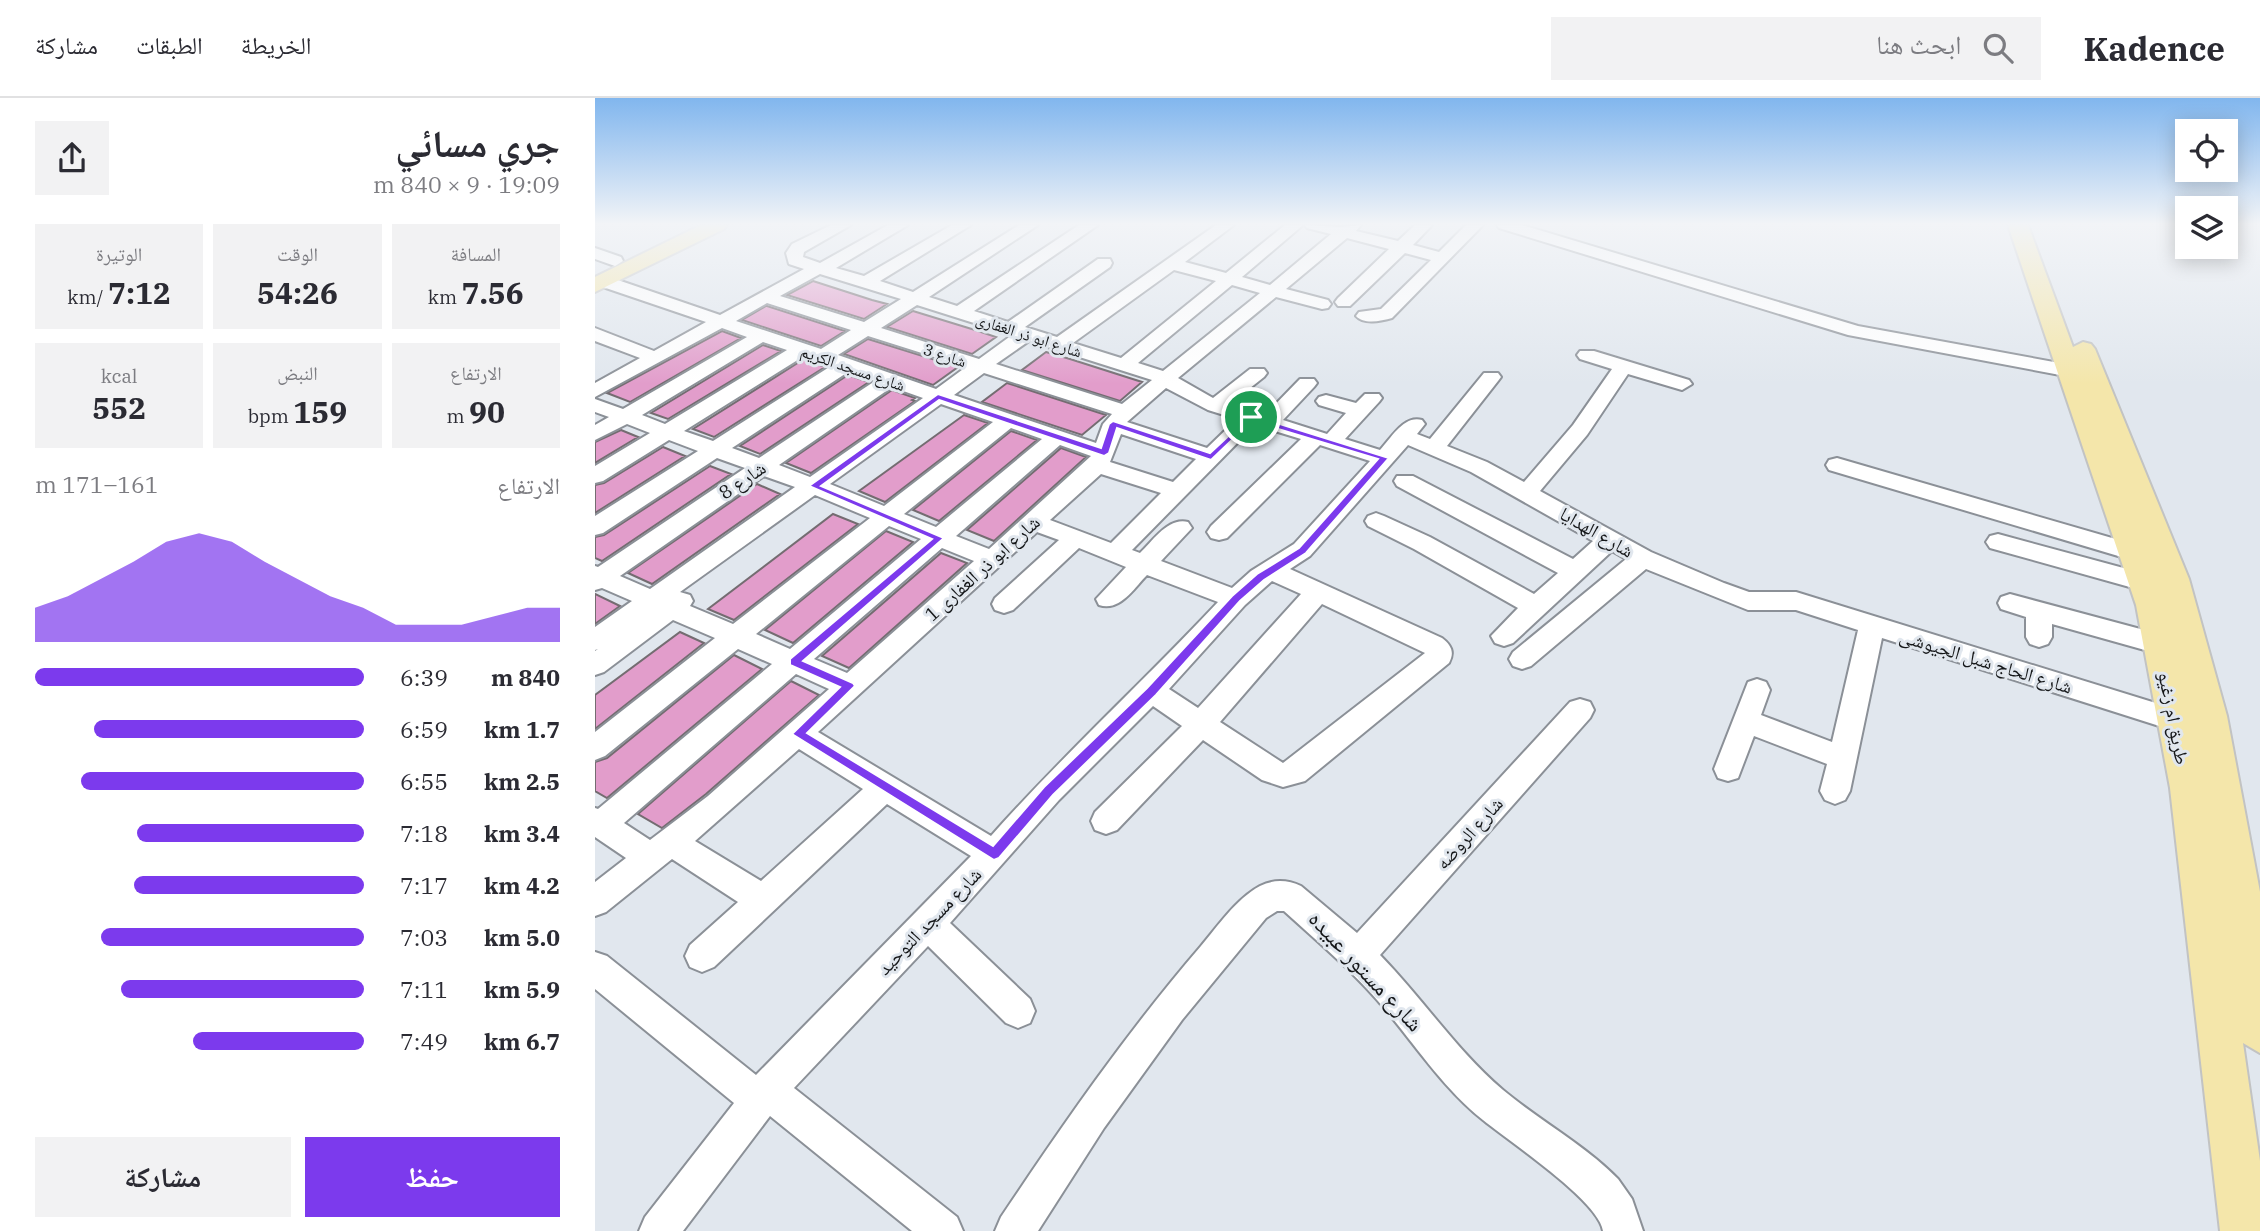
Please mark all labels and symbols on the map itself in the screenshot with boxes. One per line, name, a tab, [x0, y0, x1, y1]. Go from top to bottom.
street label: شارع ابو ذر الغفارى	[973, 308, 1084, 362]
street label: شارع 3	[921, 339, 969, 372]
street label: شارع مسجد الكريم	[798, 341, 908, 396]
pin	[1221, 387, 1281, 447]
street label: شارع 8	[714, 456, 770, 504]
street label: شارع الهدايا	[1556, 501, 1638, 563]
street label: شارع ابو ذر الغفارى 1	[919, 510, 1045, 626]
street label: شارع الحاج شبل الجيوشى	[1897, 623, 2075, 699]
street label: طريق ام زغيو	[2151, 669, 2195, 767]
street label: شارع الروضه	[1430, 792, 1508, 874]
street label: شارع مسجد التوحيد	[872, 862, 986, 980]
street label: شارع مستور عبيده	[1302, 903, 1431, 1038]

